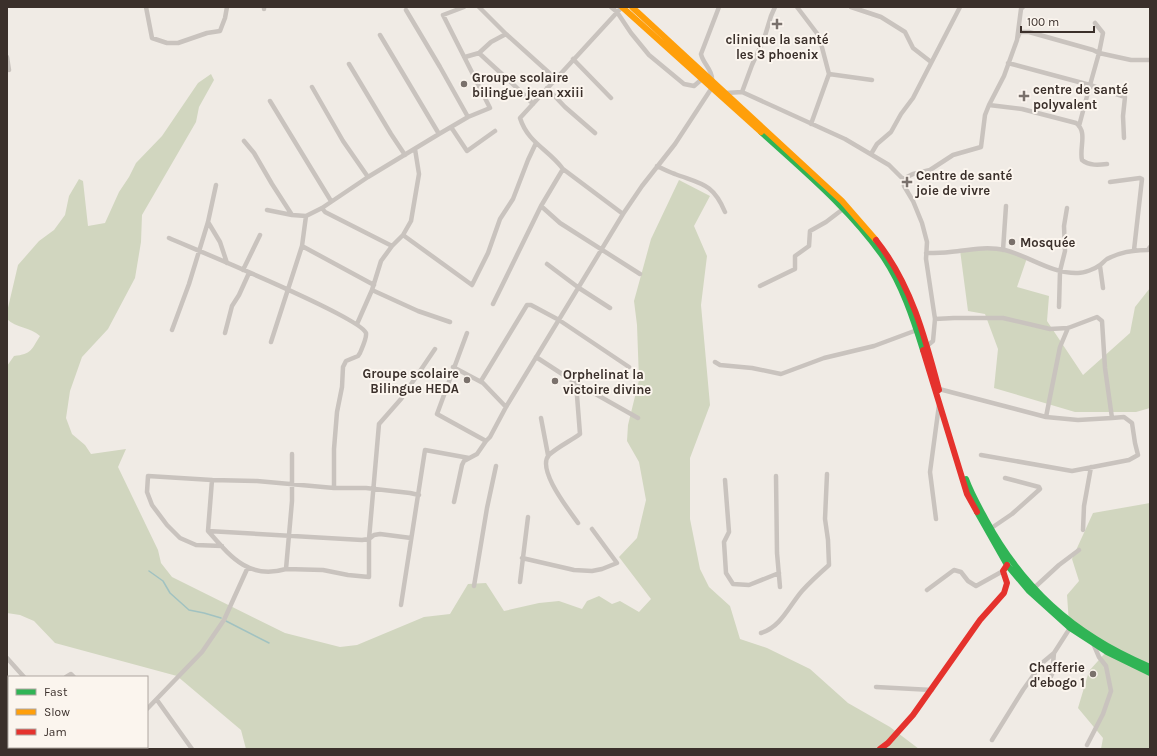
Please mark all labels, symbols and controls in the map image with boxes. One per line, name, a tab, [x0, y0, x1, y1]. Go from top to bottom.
scale bar	[1021, 8, 1094, 34]
text: 100 m	[1027, 15, 1059, 29]
marker: clinique la santé les 3 phoenix	[771, 18, 783, 30]
place label: clinique la santé les 3 phoenix	[725, 32, 829, 62]
place label: Groupe scolaire bilingue jean xxiii	[472, 70, 584, 100]
marker: Groupe scolaire bilingue jean xxiii	[459, 79, 469, 89]
place label: centre de santé polyvalent	[1033, 82, 1128, 112]
marker: centre de santé polyvalent	[1018, 90, 1030, 102]
place label: Centre de santé joie de vivre	[915, 168, 1012, 198]
marker: Centre de santé joie de vivre	[901, 176, 913, 188]
place label: Mosquée	[1020, 235, 1076, 251]
marker: Mosquée	[1007, 237, 1017, 247]
place label: Groupe scolaire Bilingue HEDA	[363, 366, 459, 396]
place label: Orphelinat la victoire divine	[563, 367, 651, 397]
marker: Groupe scolaire Bilingue HEDA	[462, 375, 472, 385]
marker: Orphelinat la victoire divine	[550, 376, 560, 386]
place label: Chefferie d'ebogo 1	[1029, 660, 1085, 690]
marker: Chefferie d'ebogo 1	[1088, 669, 1098, 679]
legend	[8, 676, 148, 748]
text: Fast	[44, 685, 68, 699]
text: Slow	[44, 705, 70, 719]
text: Jam	[44, 725, 67, 739]

